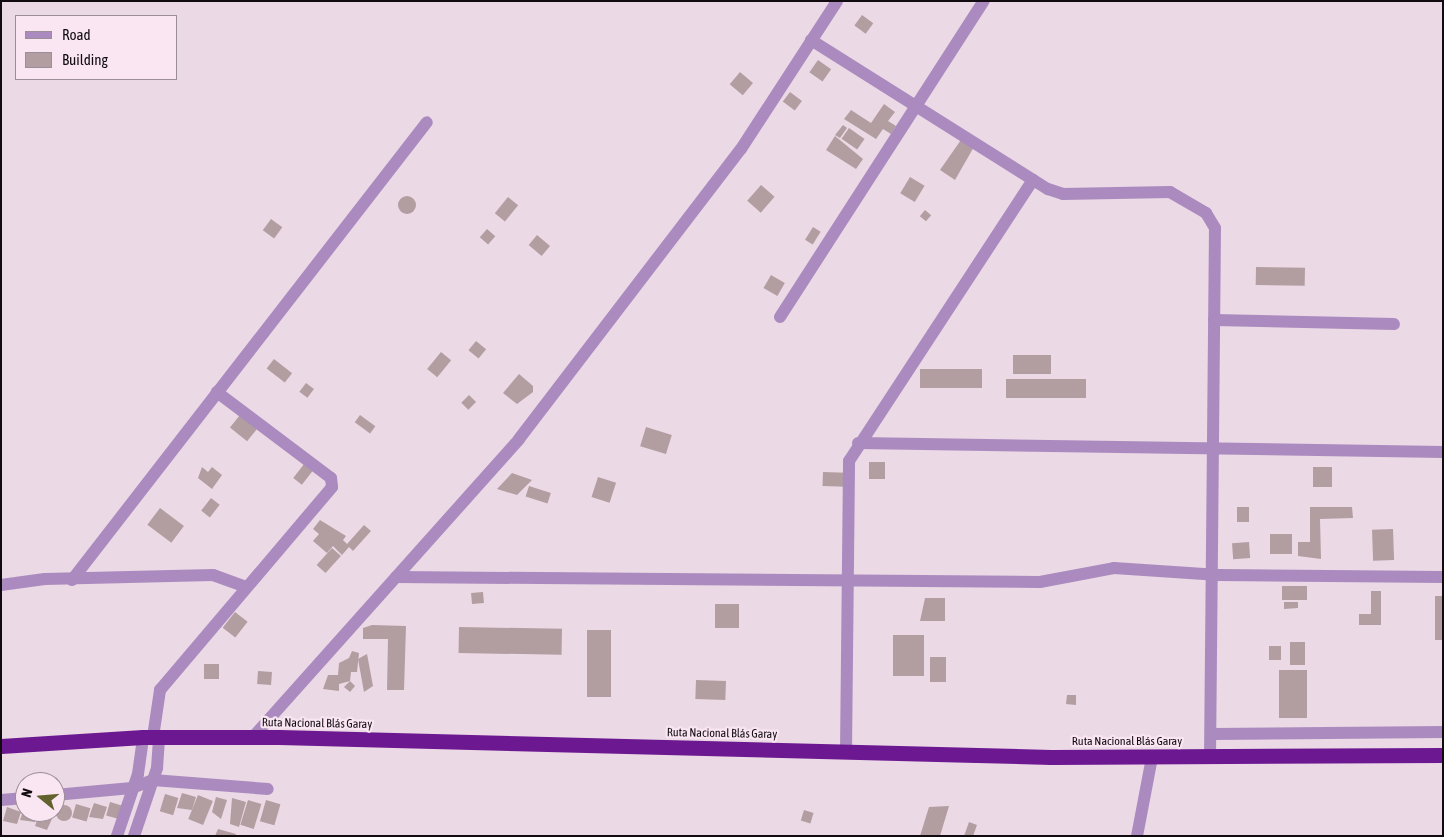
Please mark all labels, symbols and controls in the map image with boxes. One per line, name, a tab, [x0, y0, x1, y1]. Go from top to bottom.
legend	[15, 15, 178, 80]
text: Road	[62, 26, 91, 43]
text: Building	[62, 51, 108, 68]
street label: Ruta Nacional Blás Garay	[262, 716, 372, 732]
street label: Ruta Nacional Blás Garay	[667, 726, 777, 742]
street label: Ruta Nacional Blás Garay	[1072, 735, 1182, 749]
north arrow	[15, 772, 65, 822]
text: N	[18, 787, 35, 799]

